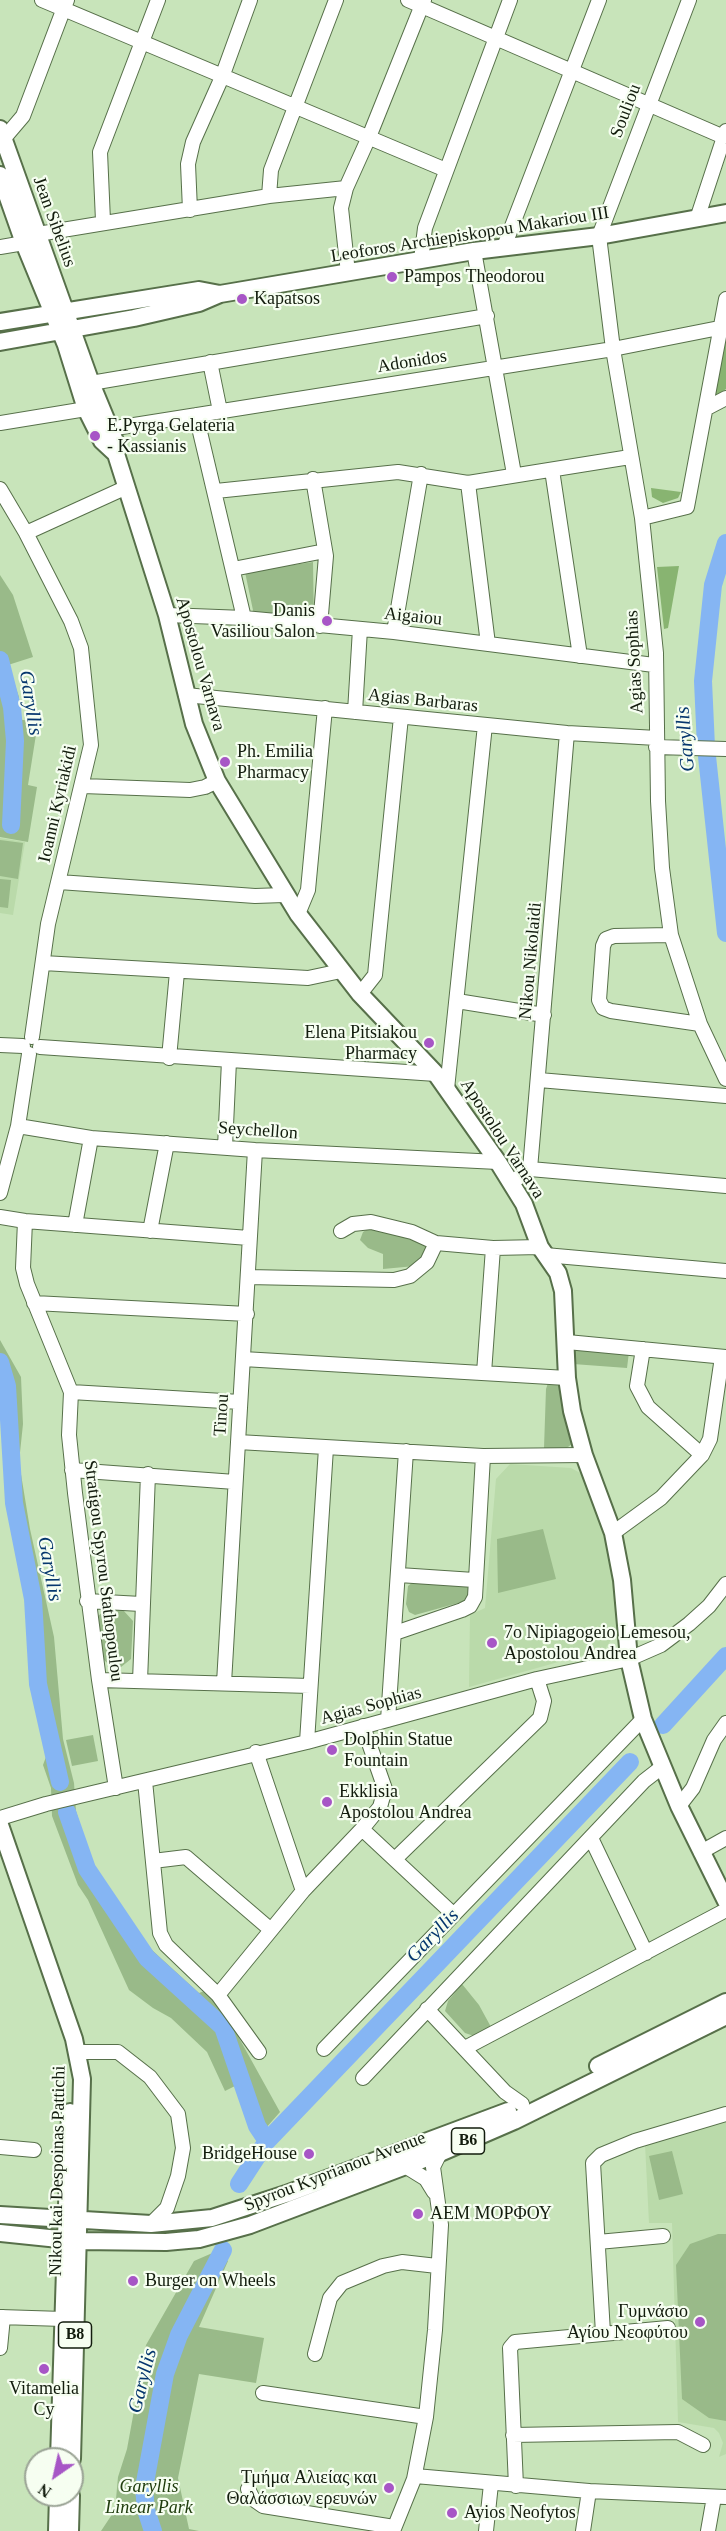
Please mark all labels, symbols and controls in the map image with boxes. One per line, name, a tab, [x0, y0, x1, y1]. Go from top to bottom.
street label: Souliou	[606, 81, 646, 141]
street label: Jean Sibelius	[28, 174, 80, 270]
street label: Leoforos Archiepiskopou Makariou III	[329, 202, 611, 268]
place label: Pampos Theodorou	[404, 266, 544, 288]
marker: Pampos Theodorou	[385, 270, 399, 284]
place label: Kapatsos	[254, 288, 320, 310]
marker: Kapatsos	[235, 292, 249, 306]
street label: Adonidos	[376, 346, 448, 378]
place label: E.Pyrga Gelateria - Kassianis	[107, 415, 235, 458]
marker: E.Pyrga Gelateria - Kassianis	[88, 429, 102, 443]
street label: Apostolou Varnava	[171, 594, 229, 734]
place label: Danis Vasiliou Salon	[210, 600, 315, 642]
street label: Aigaiou	[383, 603, 443, 631]
street label: Agias Sophias	[622, 610, 648, 714]
marker: Danis Vasiliou Salon	[320, 614, 334, 628]
water label: Garyllis	[13, 669, 47, 737]
street label: Agias Barbaras	[367, 684, 479, 718]
water label: Garyllis	[671, 705, 701, 773]
place label: Ph. Emilia Pharmacy	[237, 741, 313, 783]
street label: Ioanni Kyriakidi	[34, 743, 82, 865]
marker: Ph. Emilia Pharmacy	[218, 755, 232, 769]
street label: Nikou Nikolaidi	[515, 902, 547, 1020]
place label: Elena Pitsiakou Pharmacy	[305, 1022, 417, 1064]
marker: Elena Pitsiakou Pharmacy	[422, 1036, 436, 1050]
street label: Apostolou Varnava	[455, 1075, 549, 1203]
street label: Seychellon	[217, 1117, 299, 1145]
street label: Tinou	[210, 1393, 234, 1437]
street label: Stratigou Spyrou Stathopoulou	[79, 1459, 127, 1683]
water label: Garyllis	[31, 1535, 67, 1603]
place label: 7o Nipiagogeio Lemesou, Apostolou Andrea	[504, 1622, 690, 1664]
marker: 7o Nipiagogeio Lemesou, Apostolou Andrea	[485, 1636, 499, 1650]
street label: Agias Sophias	[318, 1682, 424, 1730]
place label: Dolphin Statue Fountain	[344, 1729, 452, 1772]
marker: Dolphin Statue Fountain	[325, 1743, 339, 1757]
place label: Ekklisia Apostolou Andrea	[339, 1781, 471, 1824]
marker: Ekklisia Apostolou Andrea	[320, 1795, 334, 1809]
water label: Garyllis	[402, 1904, 464, 1968]
street label: Nikou kai Despoinas Pattichi	[45, 2066, 71, 2276]
street label: Spyrou Kyprianou Avenue	[241, 2127, 429, 2217]
road number: B6	[452, 2128, 484, 2154]
place label: BridgeHouse	[202, 2143, 297, 2165]
marker: BridgeHouse	[302, 2147, 316, 2161]
place label: ΑΕΜ ΜΟΡΦΟΥ	[430, 2203, 552, 2225]
marker: ΑΕΜ ΜΟΡΦΟΥ	[411, 2207, 425, 2221]
place label: Burger on Wheels	[145, 2270, 276, 2292]
marker: Burger on Wheels	[126, 2274, 140, 2288]
place label: Γυμνάσιο Αγίου Νεοφύτου	[567, 2301, 688, 2344]
marker: Γυμνάσιο Αγίου Νεοφύτου	[693, 2315, 707, 2329]
road number: B8	[58, 2322, 92, 2348]
water label: Garyllis	[123, 2346, 163, 2416]
marker: Vitamelia Cy	[37, 2362, 51, 2376]
place label: Vitamelia Cy	[9, 2378, 79, 2420]
north arrow	[24, 2447, 84, 2507]
place label: Τμήμα Αλιείας και Θαλάσσιων ερευνών	[227, 2467, 377, 2510]
park label: Garyllis Linear Park	[105, 2476, 193, 2518]
text: N	[35, 2480, 54, 2501]
marker: Τμήμα Αλιείας και Θαλάσσιων ερευνών	[382, 2481, 396, 2495]
place label: Ayios Neofytos	[464, 2502, 576, 2524]
marker: Ayios Neofytos	[445, 2506, 459, 2520]

